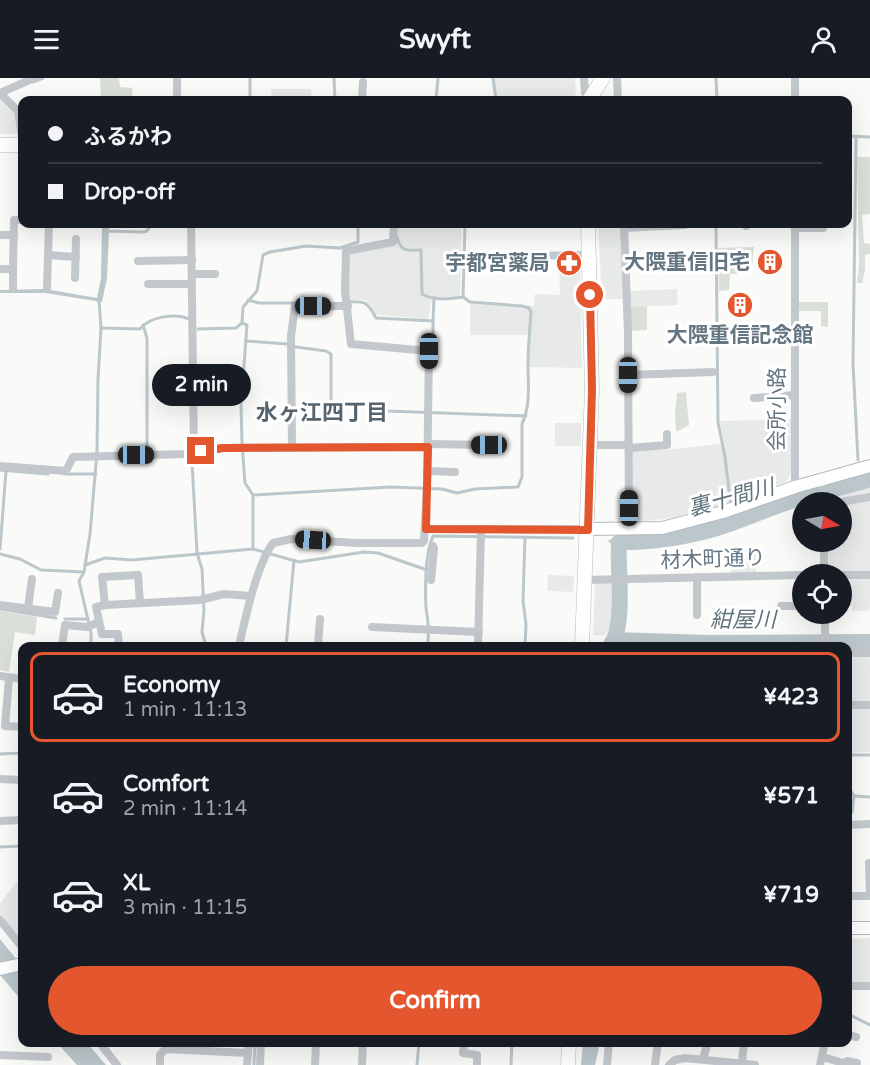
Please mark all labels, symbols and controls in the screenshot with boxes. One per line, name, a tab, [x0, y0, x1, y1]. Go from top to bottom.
icon: menu	[30, 23, 63, 56]
text: Swyft	[399, 23, 471, 56]
icon: person	[807, 23, 840, 56]
text: ふるかわ	[84, 124, 172, 150]
text: Drop-off	[84, 179, 175, 205]
building icon: 大隈重信旧宅	[755, 247, 785, 277]
pharmacy icon: 宇都宮薬局	[554, 248, 584, 278]
place label: 大隈重信旧宅	[624, 250, 750, 275]
place label: 宇都宮薬局	[445, 251, 550, 276]
route start	[576, 281, 603, 308]
building icon: 大隈重信記念館	[725, 290, 755, 320]
car	[295, 297, 331, 315]
place label: 大隈重信記念館	[667, 323, 814, 348]
car	[420, 333, 438, 369]
car	[619, 357, 637, 393]
callout: 2 min	[152, 364, 250, 406]
street label: 会所小路	[765, 367, 790, 451]
text: 2 min	[175, 373, 228, 397]
district label: 水ヶ江四丁目	[256, 400, 388, 426]
car	[471, 436, 507, 454]
route end	[187, 437, 214, 464]
car	[118, 446, 154, 464]
water label: 裏十間川	[685, 474, 779, 522]
car	[620, 490, 638, 526]
north arrow	[792, 492, 852, 552]
map controls	[792, 492, 852, 624]
car	[295, 530, 331, 550]
street label: 材木町通り	[660, 545, 766, 574]
button: locate	[792, 564, 852, 624]
water label: 紺屋川	[710, 607, 778, 633]
icon: car	[51, 670, 105, 724]
text: Economy	[123, 672, 220, 698]
text: ¥423	[763, 684, 819, 710]
text: 1 min · 11:13	[123, 698, 247, 722]
icon: car	[51, 769, 105, 823]
text: Comfort	[123, 771, 209, 797]
text: ¥571	[763, 783, 819, 809]
text: 2 min · 11:14	[123, 797, 247, 821]
icon: car	[51, 868, 105, 922]
text: XL	[123, 870, 150, 896]
text: ¥719	[763, 882, 819, 908]
text: 3 min · 11:15	[123, 896, 247, 920]
button: Confirm	[48, 966, 822, 1035]

